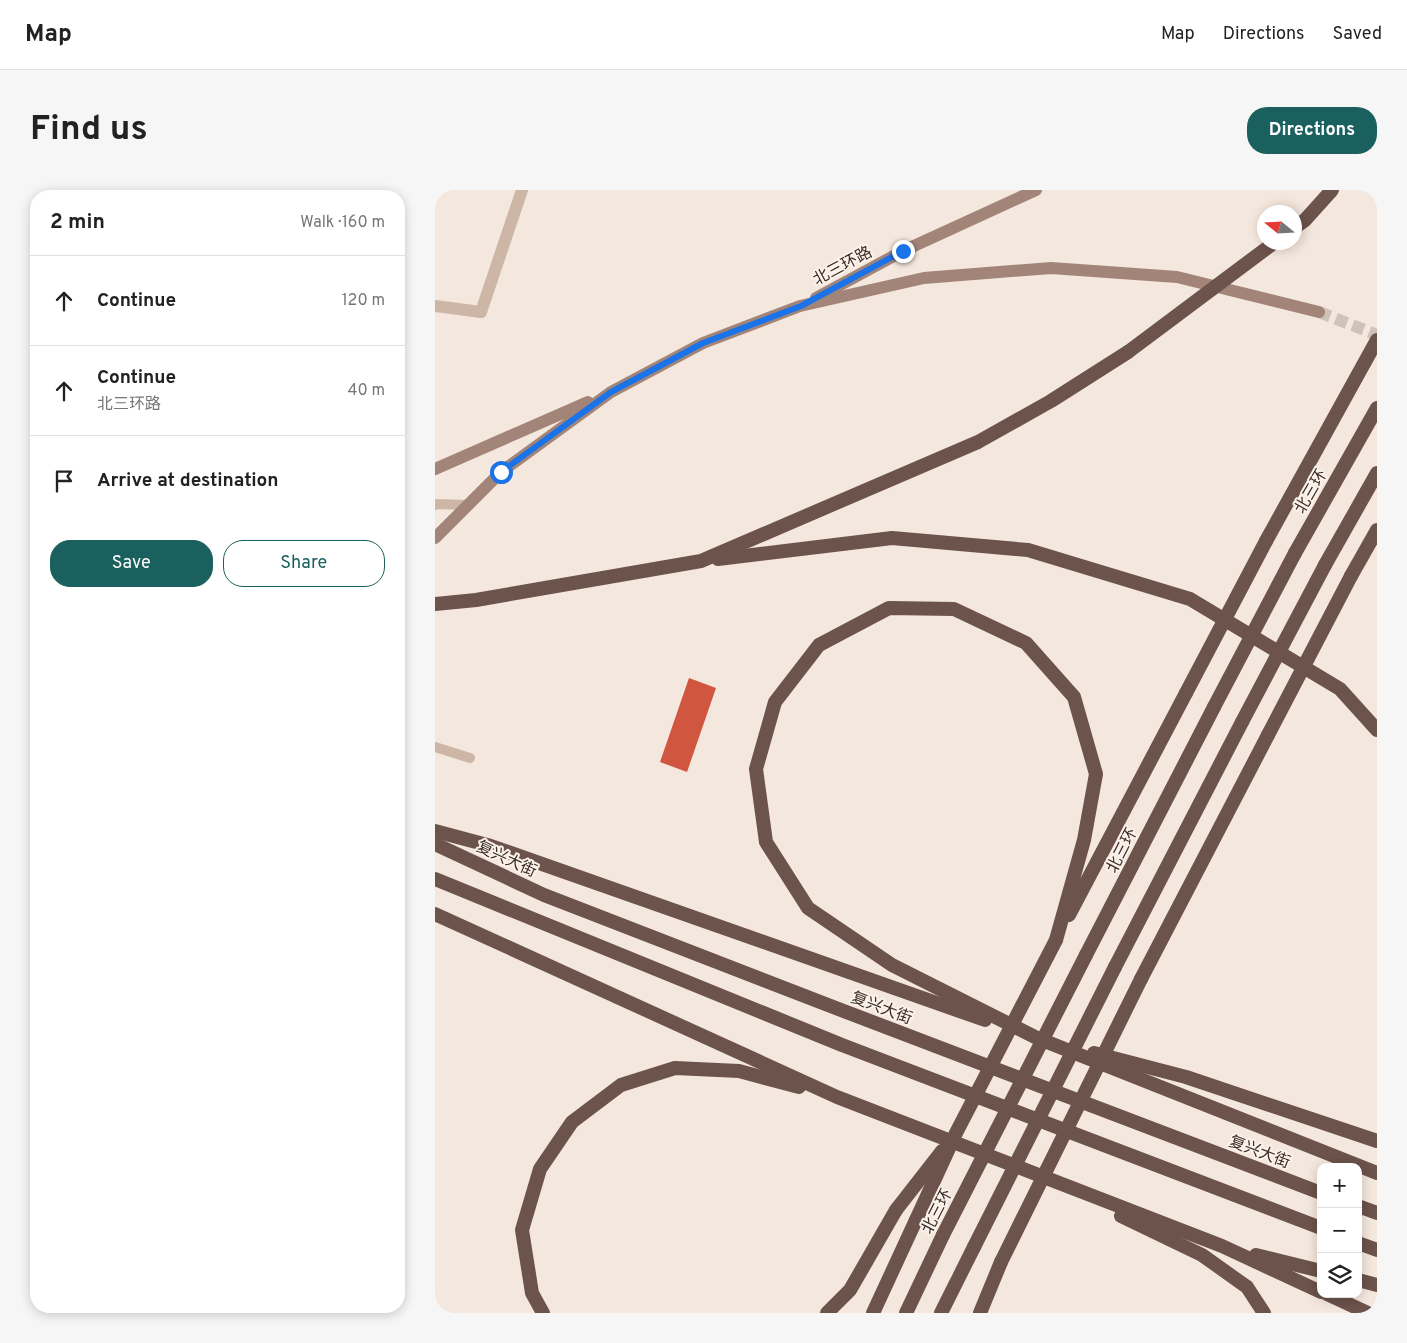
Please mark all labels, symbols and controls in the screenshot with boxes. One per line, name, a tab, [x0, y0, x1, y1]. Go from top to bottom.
text: Map	[25, 20, 72, 50]
text: Map	[1161, 23, 1195, 46]
text: Directions	[1223, 23, 1305, 46]
text: Saved	[1333, 23, 1382, 46]
button: Directions	[1247, 107, 1377, 154]
text: Find us	[30, 108, 148, 152]
north arrow	[1257, 205, 1302, 250]
text: 2 min	[50, 209, 105, 236]
text: Walk · 160 m	[300, 213, 385, 233]
route end	[892, 240, 915, 263]
street label: 北三环路	[810, 243, 876, 291]
icon: ahead	[50, 287, 78, 315]
text: Continue	[97, 289, 176, 313]
text: 120 m	[342, 291, 385, 311]
text: Continue	[97, 366, 176, 390]
icon: ahead	[50, 377, 78, 405]
text: 40 m	[347, 381, 385, 401]
text: 北三环路	[97, 395, 161, 415]
route start	[490, 461, 513, 484]
street label: 北三环	[1291, 466, 1332, 518]
icon: arrive	[50, 467, 78, 495]
text: Arrive at destination	[97, 469, 278, 493]
button: Save	[50, 540, 213, 587]
button: Share	[223, 540, 385, 587]
street label: 北三环	[1103, 825, 1143, 877]
street label: 复兴大街	[473, 837, 539, 882]
street label: 复兴大街	[848, 988, 915, 1030]
street label: 复兴大街	[1226, 1132, 1293, 1174]
map controls	[1317, 1163, 1362, 1298]
button: +	[1317, 1163, 1362, 1208]
street label: 北三环	[918, 1186, 958, 1238]
button: −	[1317, 1208, 1362, 1253]
button: layers	[1317, 1253, 1362, 1298]

